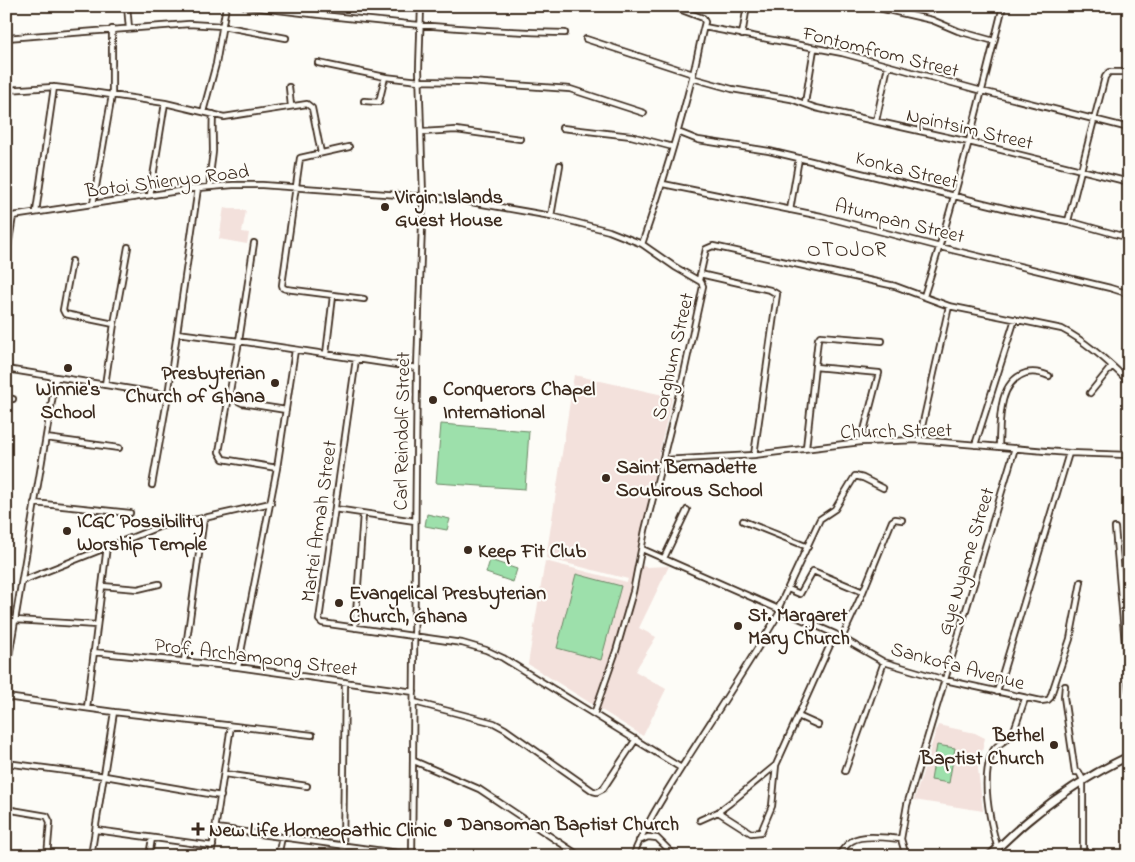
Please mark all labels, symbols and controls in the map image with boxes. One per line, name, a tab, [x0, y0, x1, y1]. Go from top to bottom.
street label: Fontomfrom Street	[798, 20, 962, 87]
street label: Npintsim Street	[903, 102, 1036, 159]
street label: Konka Street	[852, 145, 961, 198]
street label: Botoi Shienyo Road	[83, 158, 251, 207]
place label: Virgin Islands Guest House	[394, 184, 503, 236]
street label: Atumpan Street	[831, 192, 968, 253]
marker: Virgin Islands Guest House	[379, 201, 391, 213]
district label: OTOJOR	[807, 236, 887, 266]
street label: Sorghum Street	[646, 290, 704, 423]
street label: Carl Reindolf Street	[388, 351, 419, 511]
place label: Presbyterian Church of Ghana	[125, 360, 265, 412]
marker: Winnie's School	[62, 362, 74, 374]
place label: Winnie's School	[36, 376, 100, 428]
place label: Conquerors Chapel International	[443, 376, 595, 428]
marker: Presbyterian Church of Ghana	[269, 377, 281, 389]
marker: Conquerors Chapel International	[427, 394, 439, 406]
street label: Church Street	[840, 417, 952, 448]
street label: Martei Armah Street	[295, 438, 346, 604]
place label: Saint Bernadette Soubirous School	[616, 454, 763, 506]
marker: Saint Bernadette Soubirous School	[600, 472, 612, 484]
street label: Gye Nyame Street	[931, 484, 1004, 639]
place label: ICGC Possibility Worship Temple	[77, 508, 208, 560]
marker: ICGC Possibility Worship Temple	[61, 525, 73, 537]
place label: Keep Fit Club	[478, 538, 586, 567]
marker: Keep Fit Club	[462, 544, 474, 556]
place label: Evangelical Presbyterian Church, Ghana	[349, 580, 546, 632]
marker: Evangelical Presbyterian Church, Ghana	[333, 597, 345, 609]
place label: St. Margaret Mary Church	[748, 602, 850, 655]
marker: St. Margaret Mary Church	[732, 620, 744, 632]
street label: Prof. Archampong Street	[153, 632, 359, 686]
street label: Sankofa Avenue	[887, 636, 1028, 699]
place label: Bethel Baptist Church	[919, 722, 1044, 774]
marker: Bethel Baptist Church	[1048, 739, 1060, 751]
place label: Dansoman Baptist Church	[457, 811, 679, 840]
place label: New Life Homeopathic Clinic	[209, 817, 437, 846]
marker: Dansoman Baptist Church	[442, 817, 454, 829]
marker: New Life Homeopathic Clinic	[191, 822, 205, 836]

